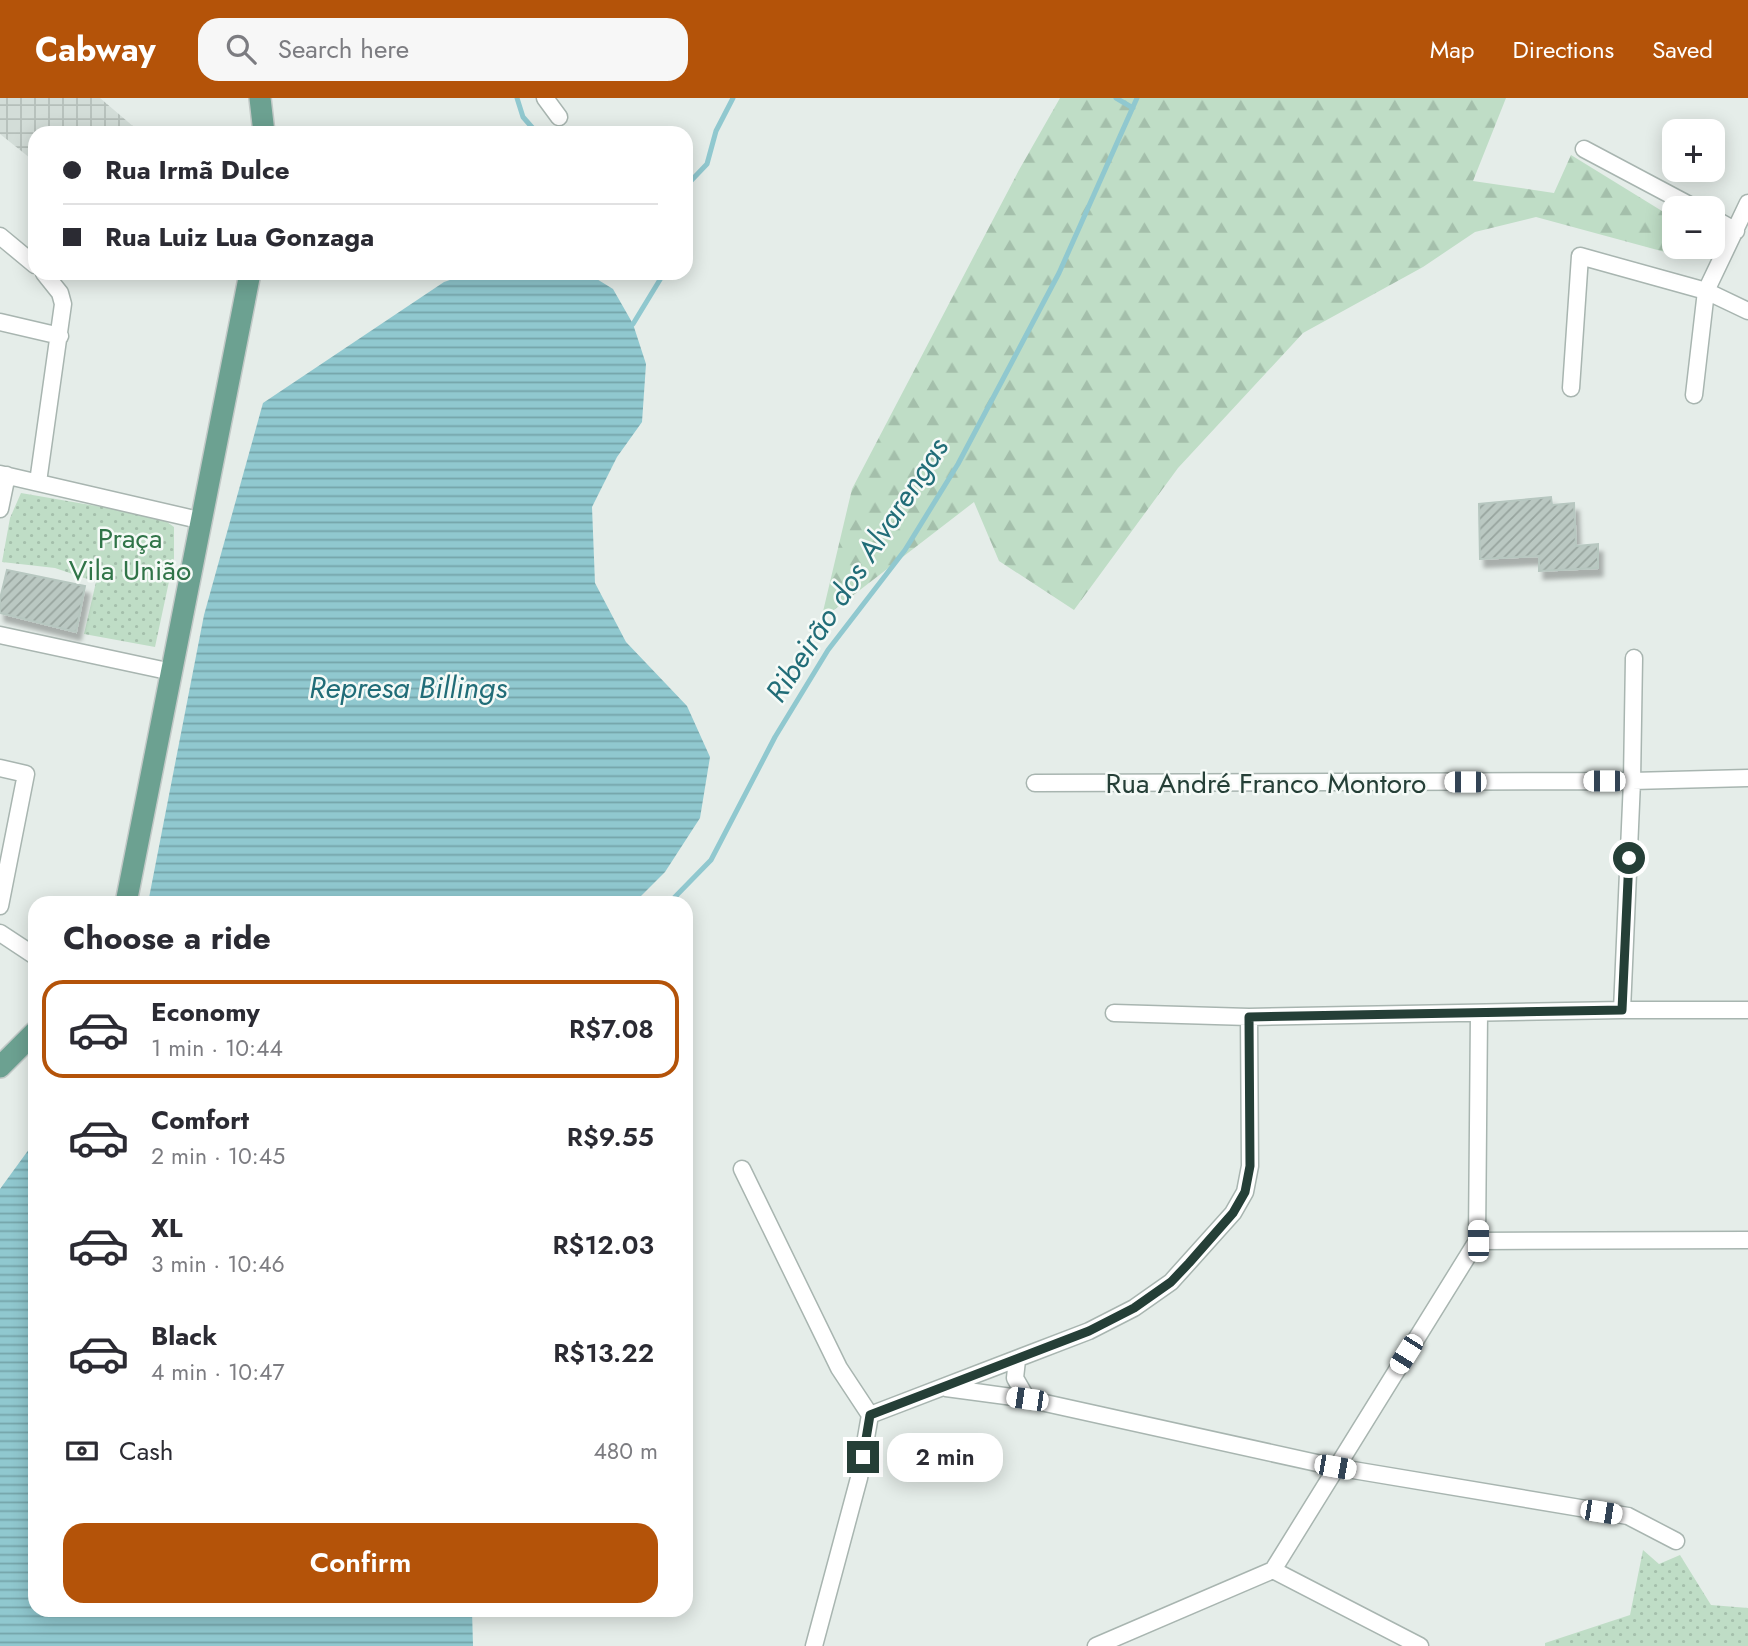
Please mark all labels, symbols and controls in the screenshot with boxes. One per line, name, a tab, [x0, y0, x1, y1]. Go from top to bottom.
search box	[198, 18, 688, 81]
text: Cabway	[35, 26, 156, 73]
icon: search	[222, 30, 260, 68]
text: Search here	[278, 30, 409, 68]
text: Map	[1430, 32, 1475, 67]
text: Directions	[1513, 32, 1614, 67]
text: Saved	[1652, 32, 1713, 67]
map controls	[1662, 119, 1725, 259]
button: +	[1662, 119, 1725, 182]
text: Rua Irmã Dulce	[105, 151, 290, 189]
button: −	[1662, 196, 1725, 259]
text: Rua Luiz Lua Gonzaga	[105, 218, 374, 256]
water label: Ribeirão dos Alvarengas	[755, 429, 959, 711]
park label: Praça Vila União	[69, 518, 191, 591]
water label: Represa Billings	[309, 666, 507, 709]
street label: Rua André Franco Montoro	[1106, 763, 1426, 804]
car	[1584, 771, 1626, 792]
car	[1445, 772, 1487, 793]
route start	[1613, 842, 1645, 874]
text: Choose a ride	[63, 915, 271, 961]
text: Economy	[151, 993, 260, 1031]
icon: car	[67, 998, 130, 1061]
text: R$7.08	[569, 1010, 654, 1048]
text: 1 min · 10:44	[151, 1031, 283, 1065]
text: Comfort	[151, 1101, 249, 1139]
icon: car	[67, 1106, 130, 1169]
text: R$9.55	[567, 1118, 654, 1156]
text: 2 min · 10:45	[151, 1139, 285, 1173]
text: XL	[151, 1209, 183, 1247]
icon: car	[67, 1214, 130, 1277]
car	[1468, 1220, 1489, 1262]
text: R$12.03	[552, 1226, 654, 1264]
text: 3 min · 10:46	[151, 1247, 285, 1281]
text: Black	[151, 1317, 217, 1355]
icon: car	[67, 1322, 130, 1385]
car	[1386, 1331, 1427, 1377]
text: R$13.22	[553, 1334, 654, 1372]
text: 4 min · 10:47	[151, 1355, 285, 1389]
car	[1005, 1386, 1050, 1412]
icon: cash	[63, 1432, 101, 1470]
text: Cash	[119, 1432, 173, 1470]
callout: 2 min	[888, 1432, 1003, 1482]
text: 480 m	[593, 1434, 658, 1468]
text: 2 min	[915, 1440, 975, 1474]
route end	[847, 1441, 879, 1473]
car	[1313, 1453, 1358, 1481]
car	[1579, 1498, 1624, 1526]
button: Confirm	[63, 1523, 658, 1603]

